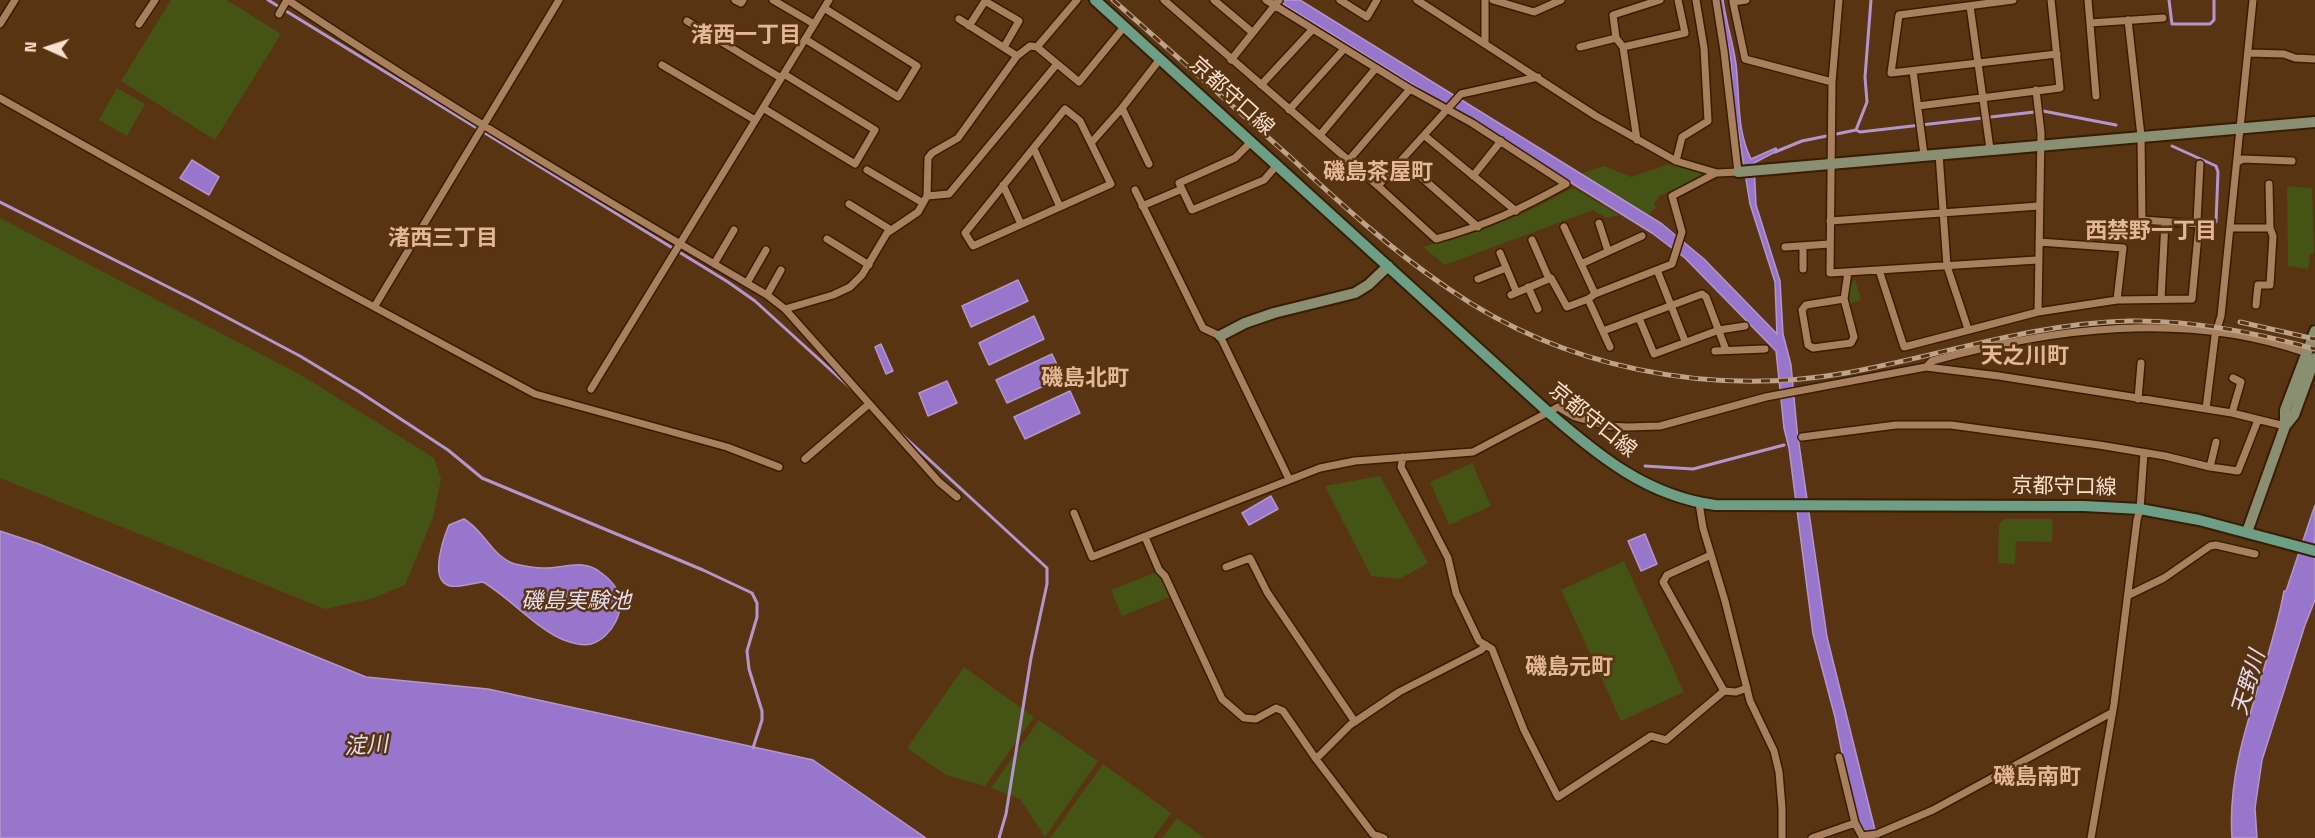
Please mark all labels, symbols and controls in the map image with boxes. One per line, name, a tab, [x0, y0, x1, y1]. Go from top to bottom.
north arrow	[18, 18, 78, 78]
district label: 渚西一丁目	[691, 24, 801, 50]
text: N	[18, 41, 42, 53]
street label: 京都守口線	[1184, 53, 1278, 141]
district label: 磯島茶屋町	[1323, 161, 1433, 187]
district label: 西禁野一丁目	[2085, 220, 2217, 246]
district label: 渚西三丁目	[388, 227, 498, 253]
district label: 天之川町	[1981, 345, 2069, 371]
district label: 磯島北町	[1041, 367, 1129, 393]
street label: 京都守口線	[1543, 378, 1641, 464]
street label: 京都守口線	[2011, 474, 2117, 502]
water label: 磯島実験池	[521, 590, 631, 616]
water label: 天野川	[2228, 648, 2272, 718]
district label: 磯島元町	[1525, 656, 1613, 682]
water label: 淀川	[343, 732, 389, 762]
district label: 磯島南町	[1993, 766, 2081, 792]

